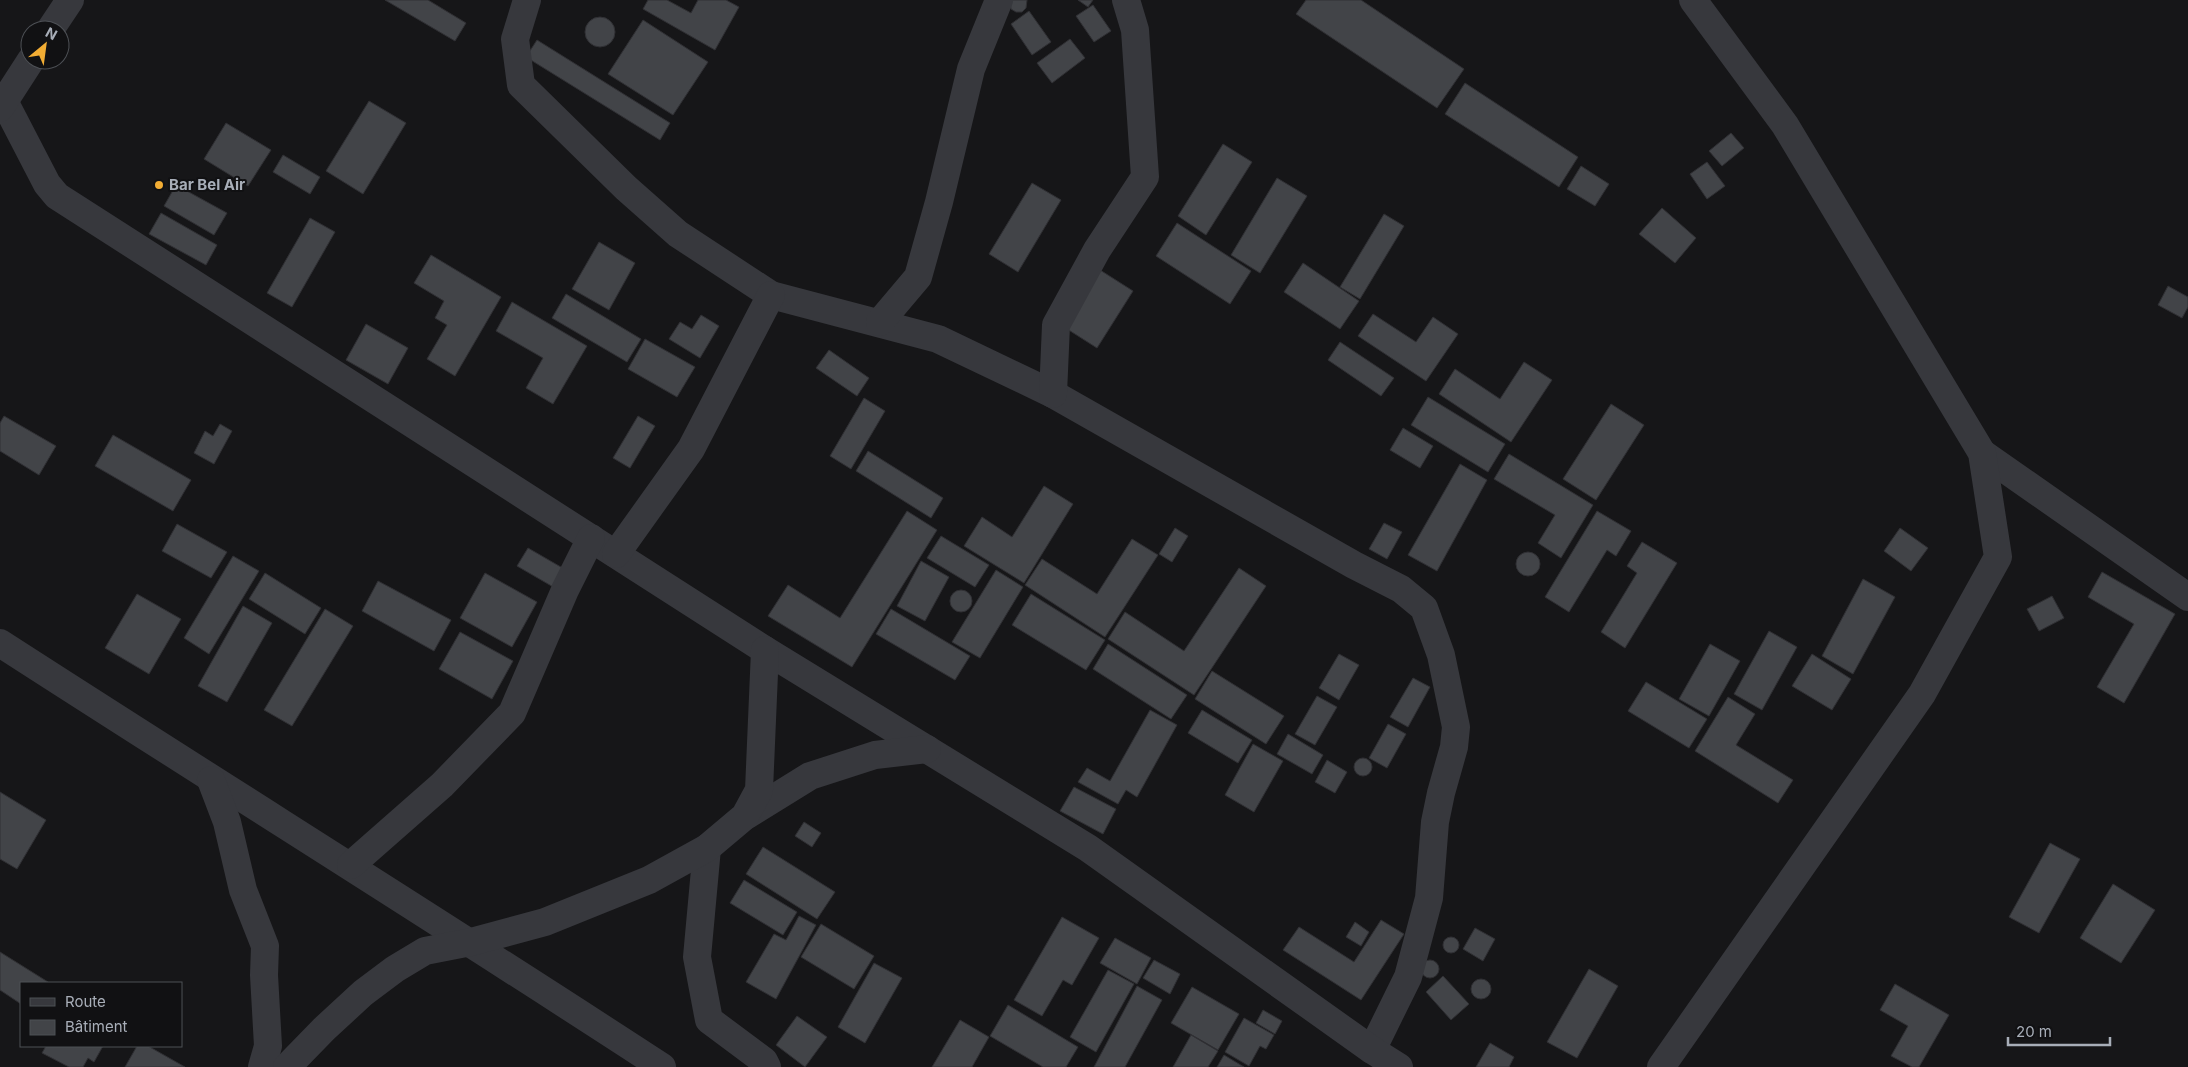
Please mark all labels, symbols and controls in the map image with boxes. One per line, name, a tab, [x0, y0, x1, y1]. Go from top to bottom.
north arrow	[20, 20, 70, 70]
text: N	[43, 23, 60, 43]
place label: Bar Bel Air	[169, 175, 245, 194]
marker: Bar Bel Air	[153, 179, 165, 191]
legend	[20, 982, 182, 1047]
text: Route	[65, 992, 106, 1011]
scale bar	[2008, 1014, 2110, 1046]
text: Bâtiment	[65, 1017, 128, 1036]
text: 20 m	[2016, 1022, 2052, 1041]

